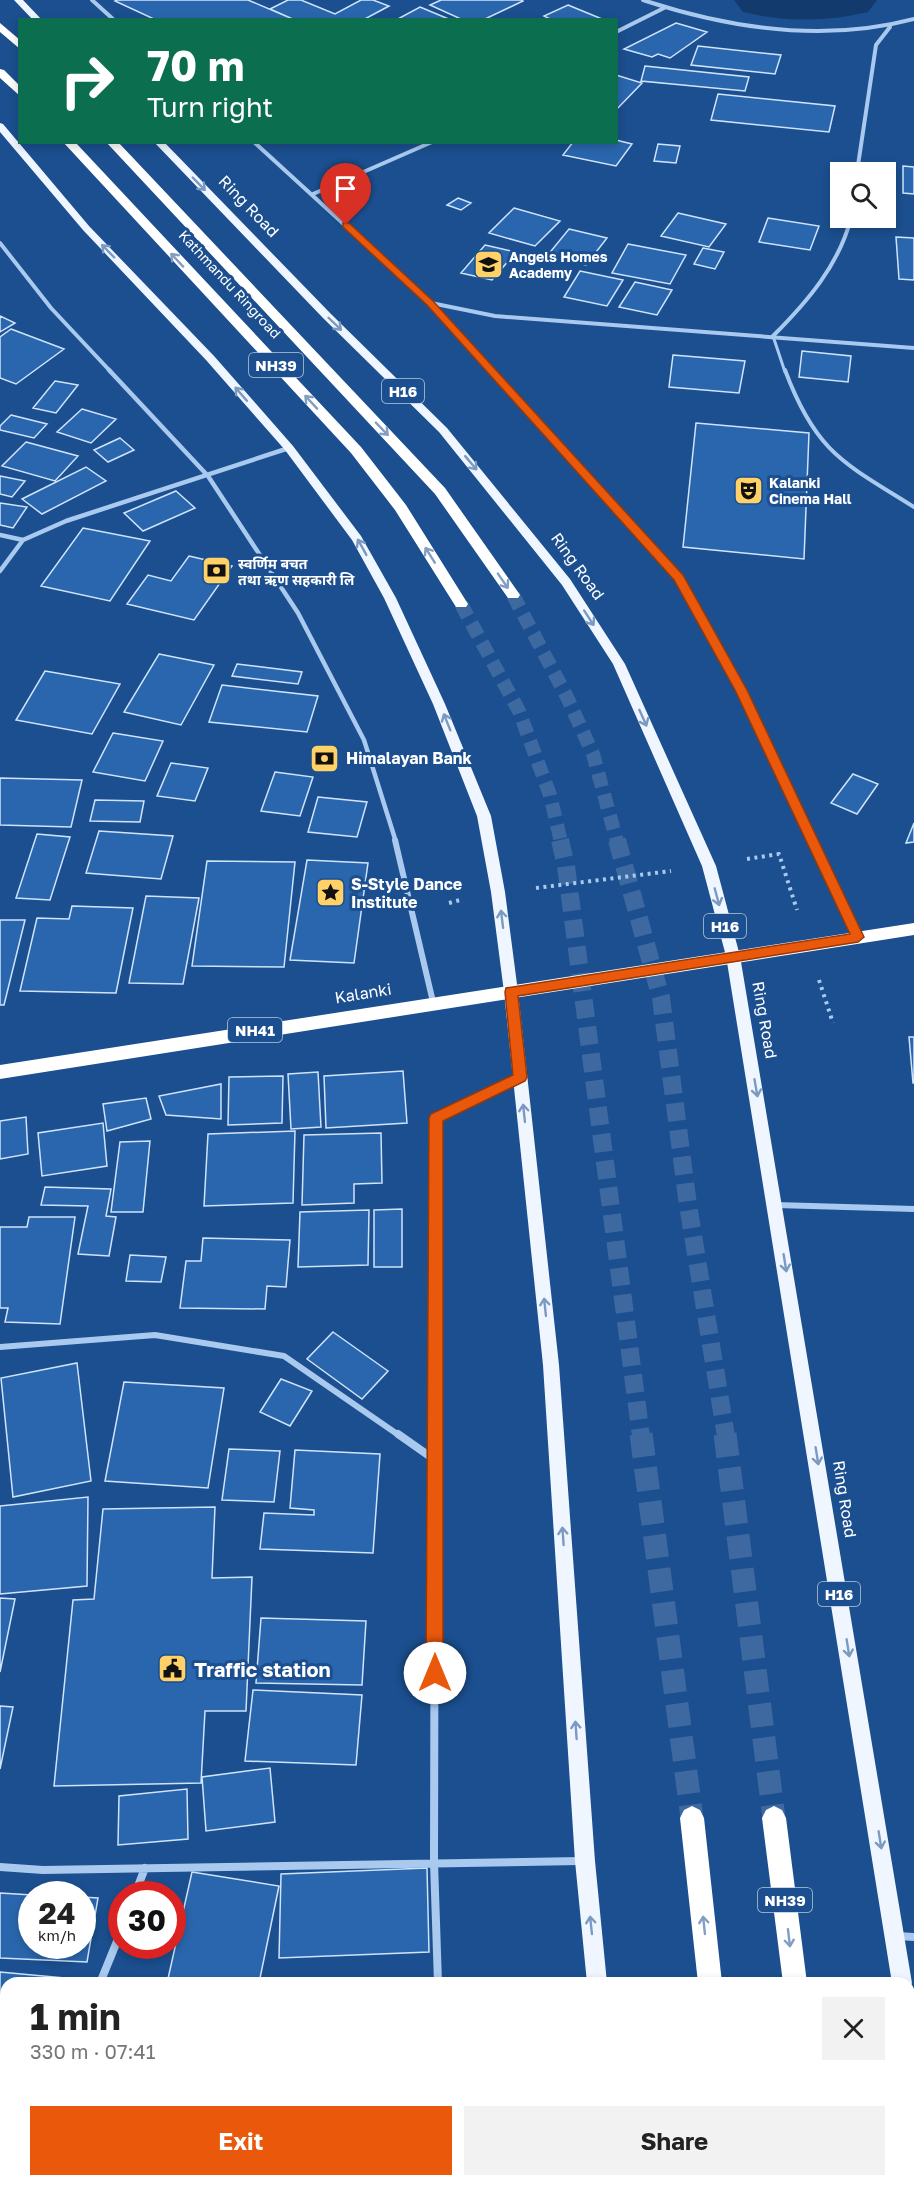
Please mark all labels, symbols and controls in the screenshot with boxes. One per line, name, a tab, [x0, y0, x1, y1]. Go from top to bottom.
text: 70 m	[147, 40, 244, 90]
icon: right	[48, 42, 126, 120]
text: Turn right	[147, 91, 273, 123]
map controls	[830, 162, 896, 228]
button: search	[830, 162, 896, 228]
pin	[320, 163, 371, 225]
street label: Ring Road	[215, 171, 283, 241]
icon: arrive	[329, 172, 362, 205]
one-way arrow	[191, 177, 206, 192]
street label: Kathmandu Ringroad	[175, 226, 285, 342]
one-way arrow	[101, 244, 115, 259]
school or university icon: Angels Homes Academy	[472, 248, 504, 280]
place label: Angels Homes Academy	[509, 248, 608, 281]
one-way arrow	[170, 253, 184, 268]
one-way arrow	[327, 317, 342, 331]
road number: NH39	[249, 353, 303, 377]
road number: H16	[382, 379, 424, 403]
one-way arrow	[234, 387, 248, 402]
one-way arrow	[303, 394, 318, 409]
one-way arrow	[374, 422, 389, 437]
one-way arrow	[464, 455, 478, 470]
theatre icon: Kalanki Cinema Hall	[732, 474, 764, 506]
place label: Kalanki Cinema Hall	[769, 474, 852, 507]
street label: Ring Road	[547, 529, 609, 603]
one-way arrow	[356, 539, 368, 556]
one-way arrow	[424, 547, 436, 564]
bank icon: स्वर्णिम बचत तथा ऋण सहकारी लि	[201, 555, 233, 587]
place label: स्वर्णिम बचत तथा ऋण सहकारी लि	[238, 555, 355, 588]
one-way arrow	[497, 572, 509, 589]
one-way arrow	[583, 609, 595, 626]
one-way arrow	[637, 708, 649, 726]
one-way arrow	[440, 713, 451, 732]
bank icon: Himalayan Bank	[309, 742, 341, 774]
place label: Himalayan Bank	[346, 748, 472, 768]
place label: S-Style Dance Institute	[351, 874, 462, 912]
place icon: S-Style Dance Institute	[314, 877, 346, 909]
one-way arrow	[712, 887, 724, 906]
one-way arrow	[496, 910, 507, 930]
road number: H16	[704, 914, 746, 938]
street label: Kalanki	[333, 979, 393, 1007]
street label: Ring Road	[748, 980, 782, 1060]
road number: NH41	[228, 1018, 282, 1042]
one-way arrow	[750, 1078, 761, 1098]
one-way arrow	[518, 1104, 529, 1123]
one-way arrow	[780, 1253, 791, 1272]
one-way arrow	[539, 1298, 550, 1317]
one-way arrow	[811, 1445, 822, 1465]
street label: Ring Road	[829, 1459, 861, 1539]
one-way arrow	[557, 1526, 568, 1546]
road number: H16	[818, 1582, 860, 1606]
one-way arrow	[843, 1638, 854, 1657]
position arrow	[403, 1641, 467, 1705]
public building icon: Traffic station	[157, 1653, 189, 1685]
place label: Traffic station	[194, 1657, 331, 1681]
one-way arrow	[570, 1721, 581, 1741]
one-way arrow	[874, 1830, 885, 1850]
speed limit sign: 30	[108, 1881, 186, 1959]
road number: NH39	[758, 1888, 812, 1912]
text: 24	[38, 1895, 76, 1931]
one-way arrow	[585, 1915, 596, 1935]
one-way arrow	[698, 1915, 709, 1935]
text: km/h	[38, 1926, 76, 1944]
one-way arrow	[784, 1928, 795, 1948]
text: 1 min	[30, 1995, 121, 2038]
button: close	[822, 1997, 885, 2060]
text: 330 m · 07:41	[30, 2039, 155, 2063]
button: Exit	[30, 2106, 452, 2175]
button: Share	[464, 2106, 885, 2175]

